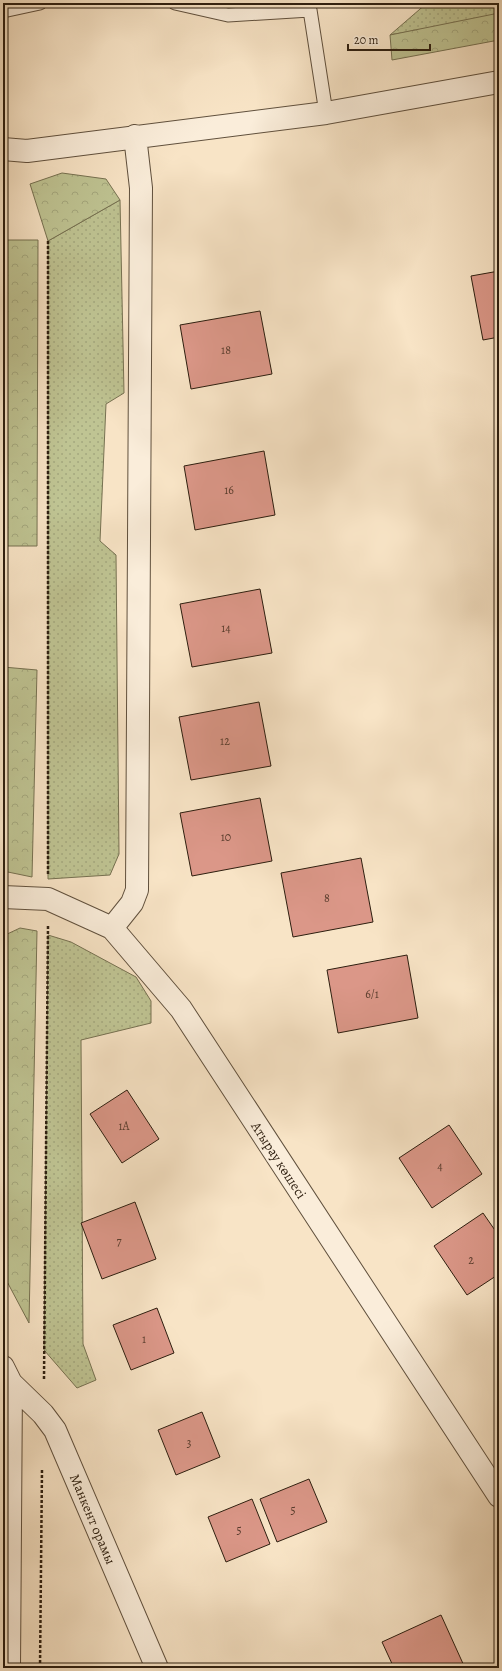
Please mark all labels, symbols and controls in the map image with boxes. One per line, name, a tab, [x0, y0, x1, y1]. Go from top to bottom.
scale bar	[348, 26, 430, 52]
text: 20 m	[354, 32, 378, 48]
house number: 18	[221, 342, 231, 358]
house number: 16	[224, 482, 234, 498]
house number: 14	[221, 620, 231, 636]
house number: 12	[220, 733, 230, 749]
house number: 10	[221, 829, 231, 845]
house number: 8	[324, 890, 330, 906]
house number: 6/1	[365, 986, 379, 1002]
street label: Атырау көшесі	[246, 1117, 311, 1203]
house number: 1А	[118, 1118, 131, 1134]
house number: 4	[437, 1158, 443, 1174]
house number: 7	[116, 1233, 122, 1249]
house number: 2	[468, 1252, 474, 1268]
house number: 1	[142, 1331, 146, 1347]
house number: 3	[187, 1435, 192, 1451]
street label: Манкент орамы	[65, 1471, 120, 1567]
house number: 5	[290, 1502, 296, 1518]
house number: 5	[236, 1522, 242, 1538]

